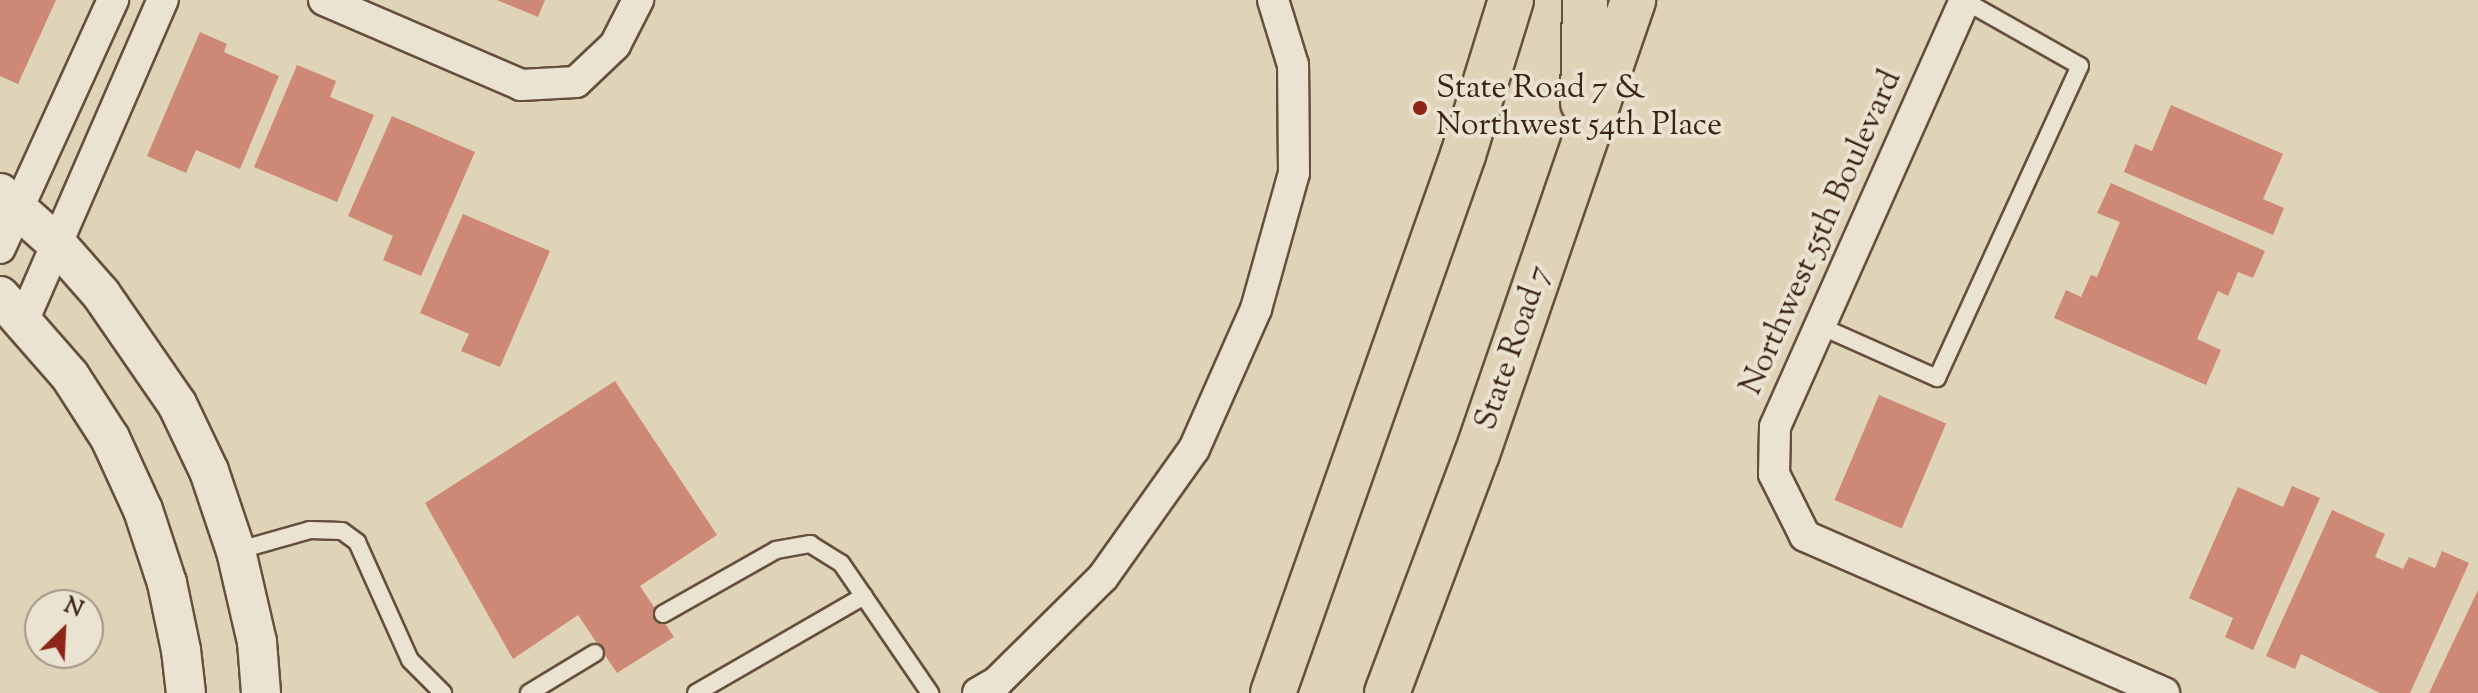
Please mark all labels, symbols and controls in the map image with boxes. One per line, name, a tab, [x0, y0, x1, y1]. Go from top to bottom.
street label: Northwest 55th Boulevard	[1733, 65, 1911, 401]
place label: State Road 7 & Northwest 54th Place	[1436, 71, 1722, 146]
marker: State Road 7 & Northwest 54th Place	[1411, 99, 1429, 117]
street label: State Road 7	[1468, 260, 1560, 436]
north arrow	[24, 589, 104, 669]
text: N	[58, 591, 87, 627]

